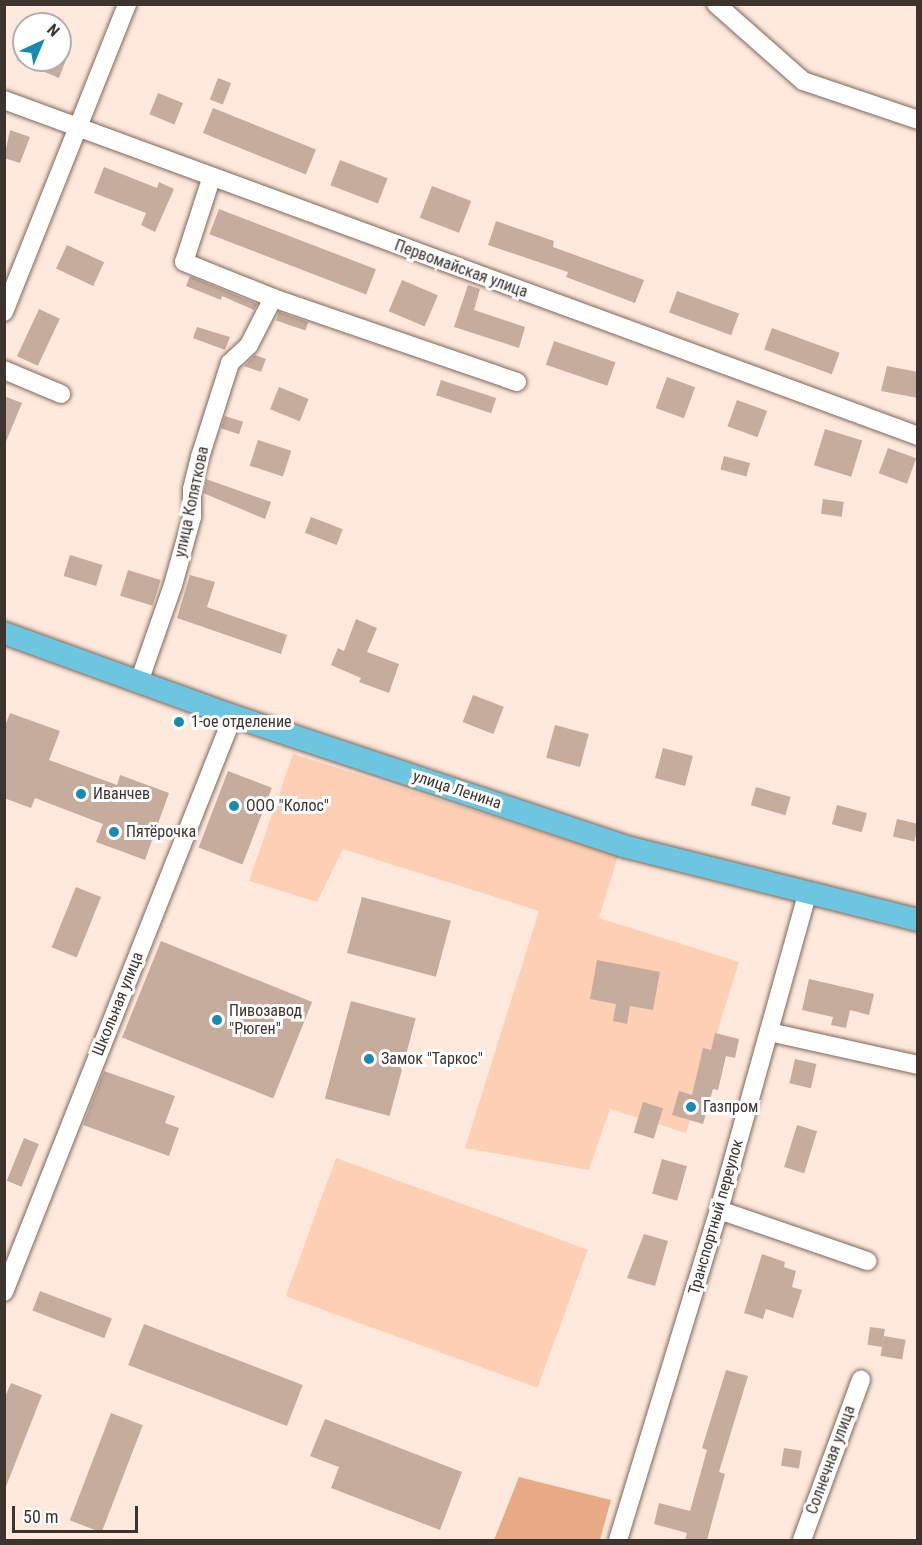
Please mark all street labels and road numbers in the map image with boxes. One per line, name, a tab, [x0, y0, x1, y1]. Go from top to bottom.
street label: Первомайская улица	[392, 236, 530, 302]
street label: улица Копяткова	[171, 445, 213, 559]
street label: улица Ленина	[410, 767, 504, 813]
street label: Школьная улица	[88, 949, 148, 1059]
street label: Транспортный переулок	[685, 1137, 747, 1297]
street label: Солнечная улица	[802, 1403, 860, 1517]

